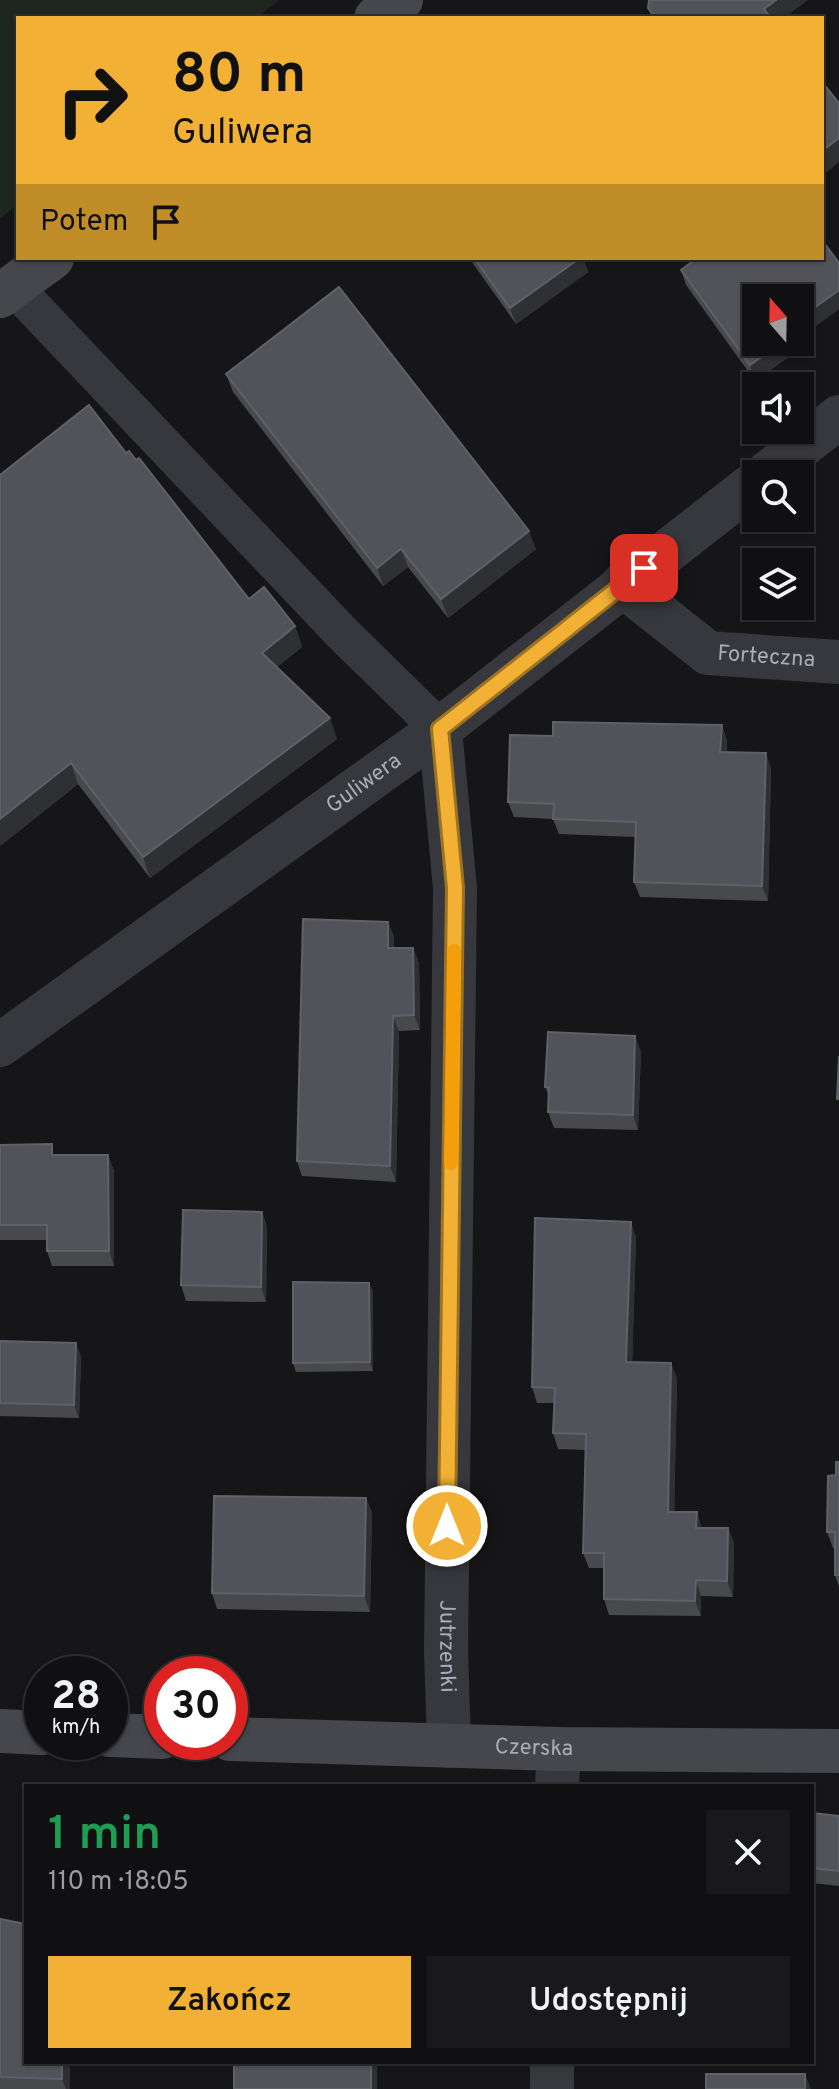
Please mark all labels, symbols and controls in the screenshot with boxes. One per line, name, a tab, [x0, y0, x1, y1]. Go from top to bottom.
text: 80 m	[172, 42, 306, 112]
icon: right	[40, 48, 144, 152]
text: Guliwera	[172, 111, 313, 157]
icon: arrive	[144, 200, 188, 244]
text: Potem	[40, 204, 128, 241]
north arrow	[742, 284, 814, 356]
map controls	[742, 284, 814, 620]
button: sound	[742, 372, 814, 444]
button: search	[742, 460, 814, 532]
pin	[610, 534, 678, 602]
icon: arrive	[622, 546, 666, 590]
button: layers	[742, 548, 814, 620]
street label: Forteczna	[716, 640, 816, 674]
street label: Guliwera	[321, 748, 407, 820]
position arrow	[405, 1484, 489, 1568]
street label: Jutrzenki	[433, 1600, 461, 1693]
speed limit sign: 30	[144, 1656, 248, 1760]
text: 28	[51, 1673, 101, 1723]
text: km/h	[52, 1715, 100, 1741]
street label: Czerska	[494, 1734, 573, 1763]
text: 1 min	[48, 1806, 161, 1866]
button: close	[706, 1810, 790, 1894]
text: 110 m · 18:05	[48, 1866, 189, 1899]
button: Zakończ	[48, 1956, 411, 2048]
button: Udostępnij	[427, 1956, 790, 2048]

